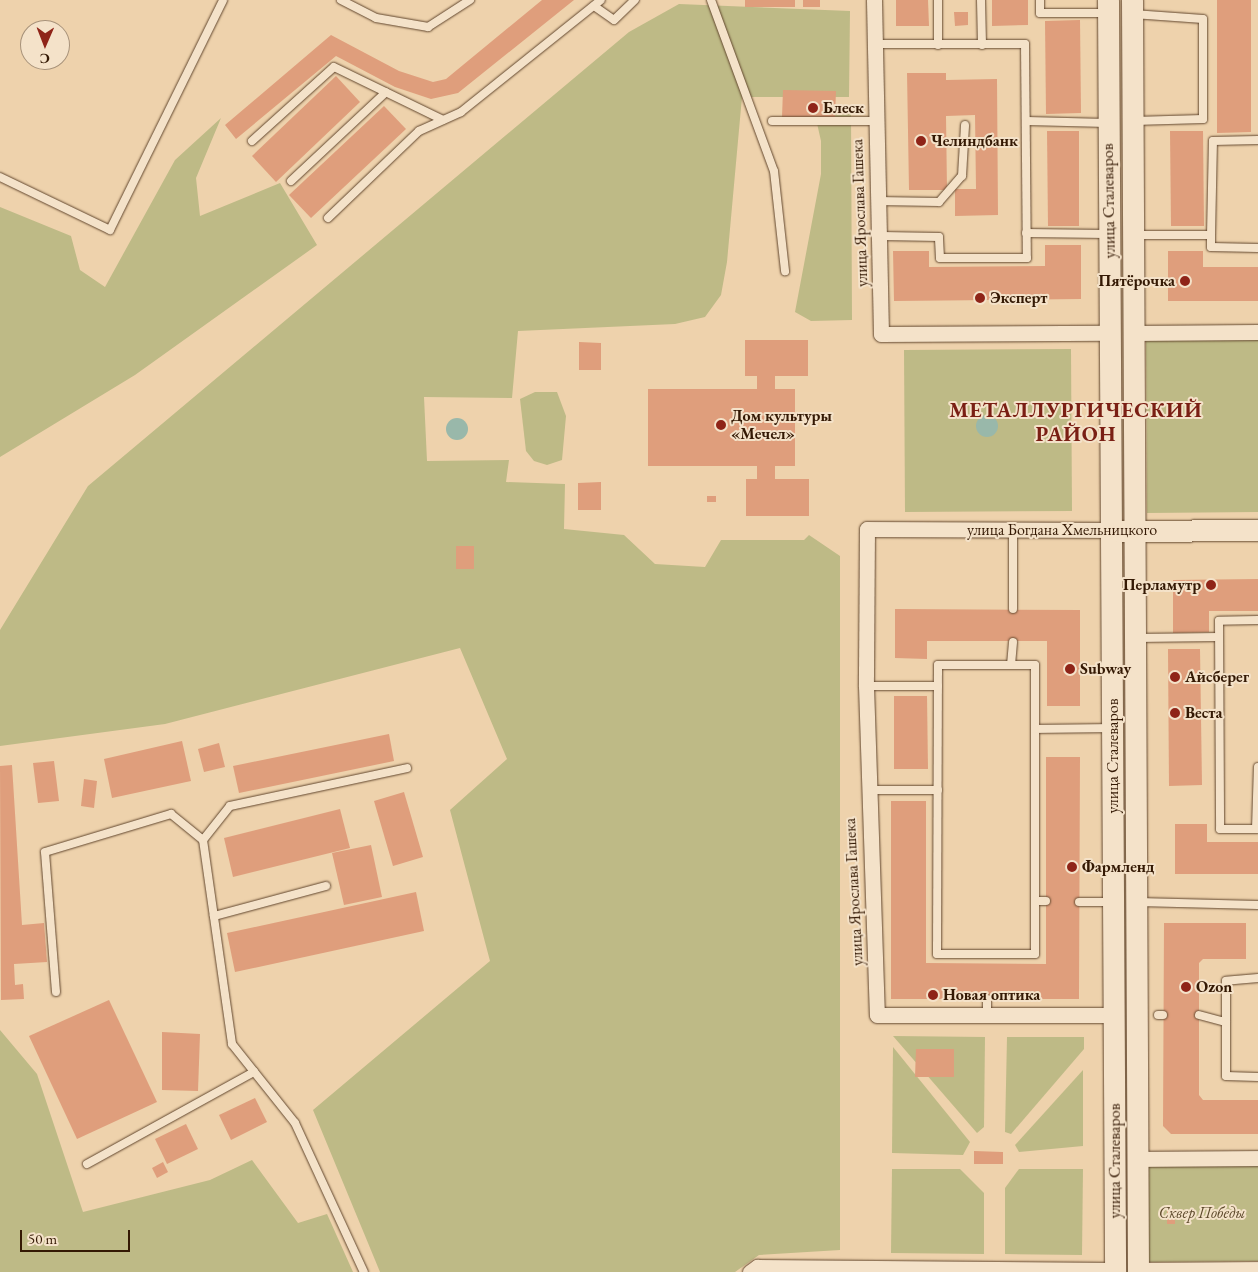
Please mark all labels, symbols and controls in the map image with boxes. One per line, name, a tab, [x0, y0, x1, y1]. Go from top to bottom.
north arrow	[20, 20, 70, 70]
text: С	[40, 50, 50, 68]
place label: Блеск	[823, 98, 864, 118]
marker: Блеск	[807, 102, 819, 114]
place label: Челиндбанк	[931, 131, 1018, 151]
marker: Челиндбанк	[915, 135, 927, 147]
street label: улица Ярослава Гашека	[848, 139, 872, 287]
street label: улица Сталеваров	[1098, 143, 1120, 259]
place label: Пятёрочка	[1098, 271, 1175, 291]
marker: Пятёрочка	[1179, 275, 1191, 287]
place label: Эксперт	[990, 288, 1047, 308]
marker: Эксперт	[974, 292, 986, 304]
district label: МЕТАЛЛУРГИЧЕСКИЙ РАЙОН	[947, 397, 1205, 447]
place label: Дом культуры «Мечел»	[731, 406, 832, 444]
marker: Дом культуры «Мечел»	[715, 419, 727, 431]
street label: улица Богдана Хмельницкого	[967, 520, 1157, 540]
place label: Перламутр	[1123, 575, 1201, 595]
marker: Перламутр	[1205, 579, 1217, 591]
place label: Subway	[1080, 659, 1131, 679]
marker: Subway	[1064, 663, 1076, 675]
place label: Айсберег	[1185, 667, 1249, 687]
marker: Айсберег	[1169, 671, 1181, 683]
street label: улица Сталеваров	[1103, 699, 1123, 813]
place label: Веста	[1185, 703, 1222, 723]
marker: Веста	[1169, 707, 1181, 719]
street label: улица Ярослава Гашека	[841, 818, 867, 966]
place label: Фармленд	[1082, 857, 1155, 877]
marker: Фармленд	[1066, 861, 1078, 873]
place label: Ozon	[1196, 977, 1232, 997]
marker: Ozon	[1180, 981, 1192, 993]
place label: Новая оптика	[943, 985, 1040, 1005]
marker: Новая оптика	[927, 989, 939, 1001]
street label: улица Сталеваров	[1105, 1104, 1125, 1218]
park label: Сквер Победы	[1159, 1203, 1245, 1223]
scale bar	[22, 1220, 132, 1252]
text: 50 m	[28, 1229, 57, 1248]

